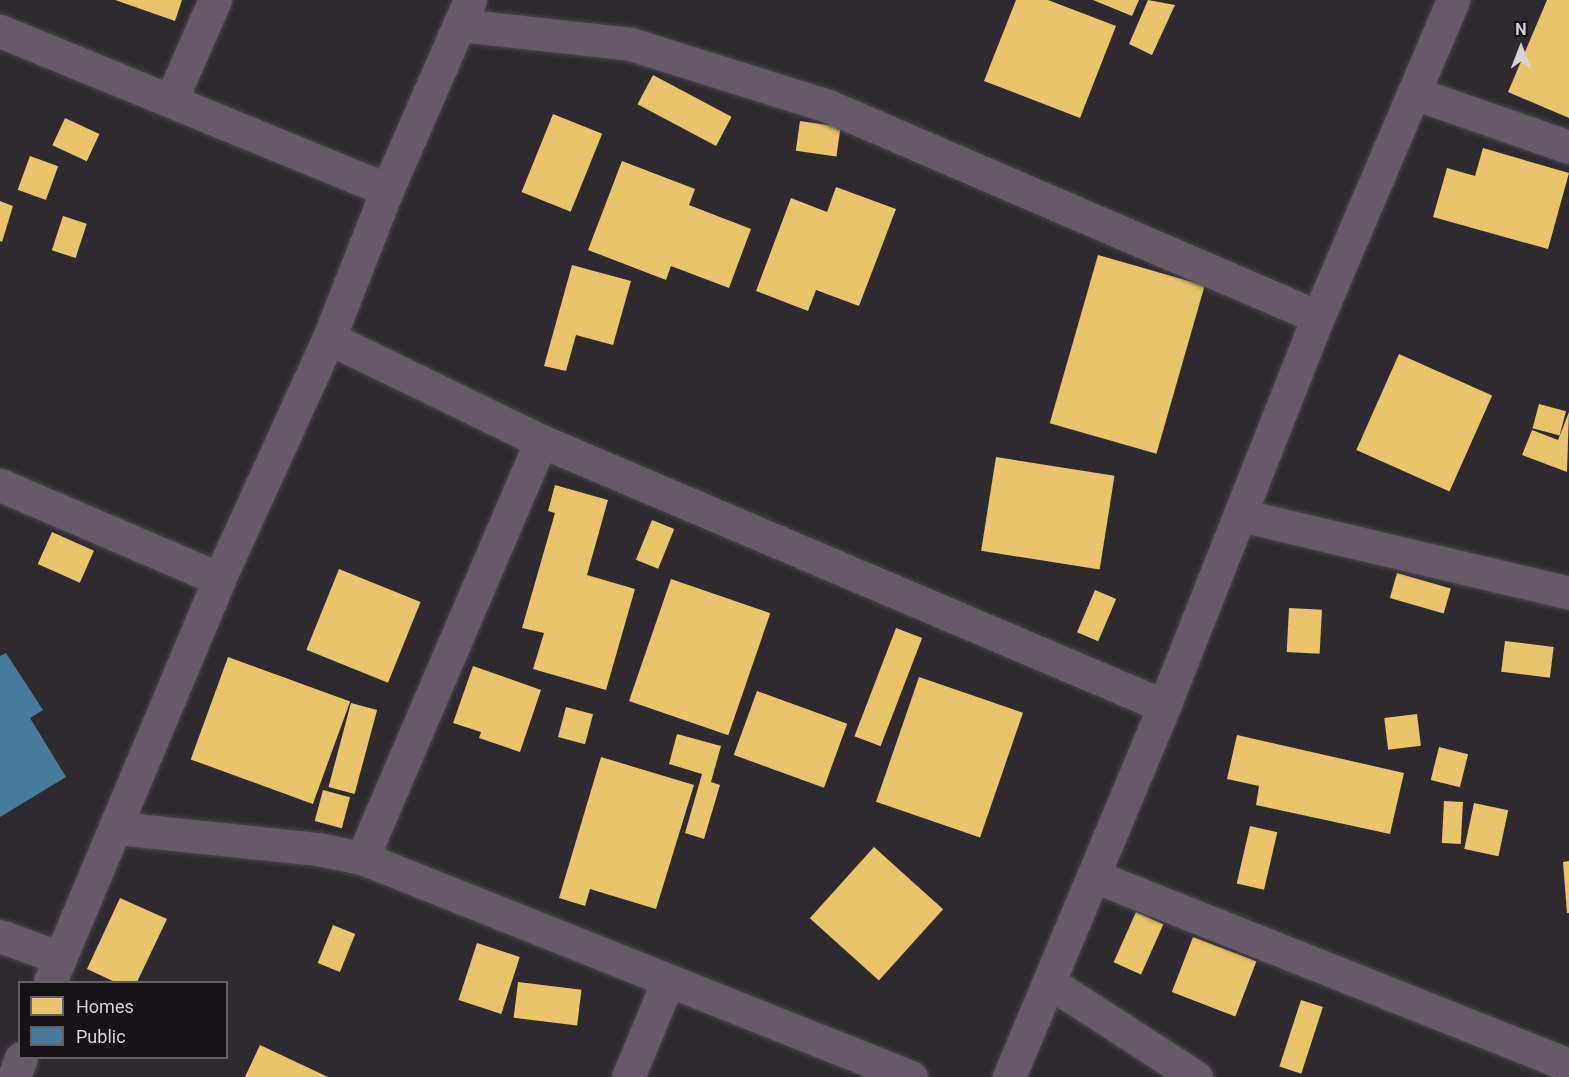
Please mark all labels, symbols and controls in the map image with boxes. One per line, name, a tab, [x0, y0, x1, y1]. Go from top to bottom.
north arrow	[1491, 18, 1551, 78]
text: N	[1515, 20, 1527, 39]
legend	[18, 981, 228, 1059]
text: Homes	[76, 996, 134, 1017]
text: Public	[76, 1026, 126, 1047]

